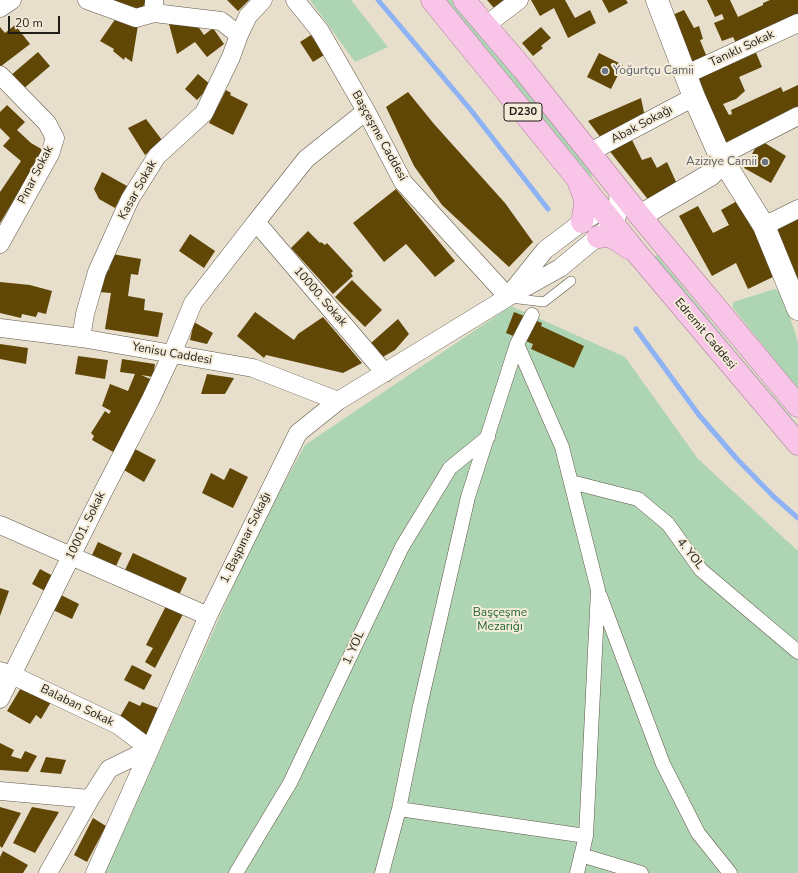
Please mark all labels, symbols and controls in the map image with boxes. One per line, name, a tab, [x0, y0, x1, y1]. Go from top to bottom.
scale bar	[10, 8, 62, 34]
text: 20 m	[15, 15, 43, 31]
street label: Tanıklı Sokak	[707, 28, 777, 70]
place label: Yoğurtçu Camii	[613, 64, 694, 78]
marker: Yoğurtçu Camii	[600, 66, 610, 76]
street label: Başçeşme Caddesi	[348, 88, 410, 184]
road number: D230	[504, 103, 542, 121]
street label: Abak Sokağı	[609, 103, 675, 147]
street label: Pınar Sokak	[15, 144, 57, 206]
place label: Aziziye Camii	[686, 155, 757, 169]
marker: Aziziye Camii	[760, 157, 770, 167]
street label: Kasar Sokak	[116, 158, 160, 222]
street label: 10000. Sokak	[290, 264, 350, 330]
street label: Edremit Caddesi	[671, 296, 739, 372]
street label: Yenisu Caddesi	[131, 340, 213, 368]
street label: 10001. Sokak	[63, 490, 109, 562]
street label: 1. Başpınar Sokağı	[218, 490, 274, 586]
street label: 4. YOL	[673, 536, 707, 572]
park label: Başçeşme Mezarığı	[473, 606, 527, 634]
street label: 1. YOL	[340, 629, 368, 667]
street label: Balaban Sokak	[38, 682, 116, 730]

